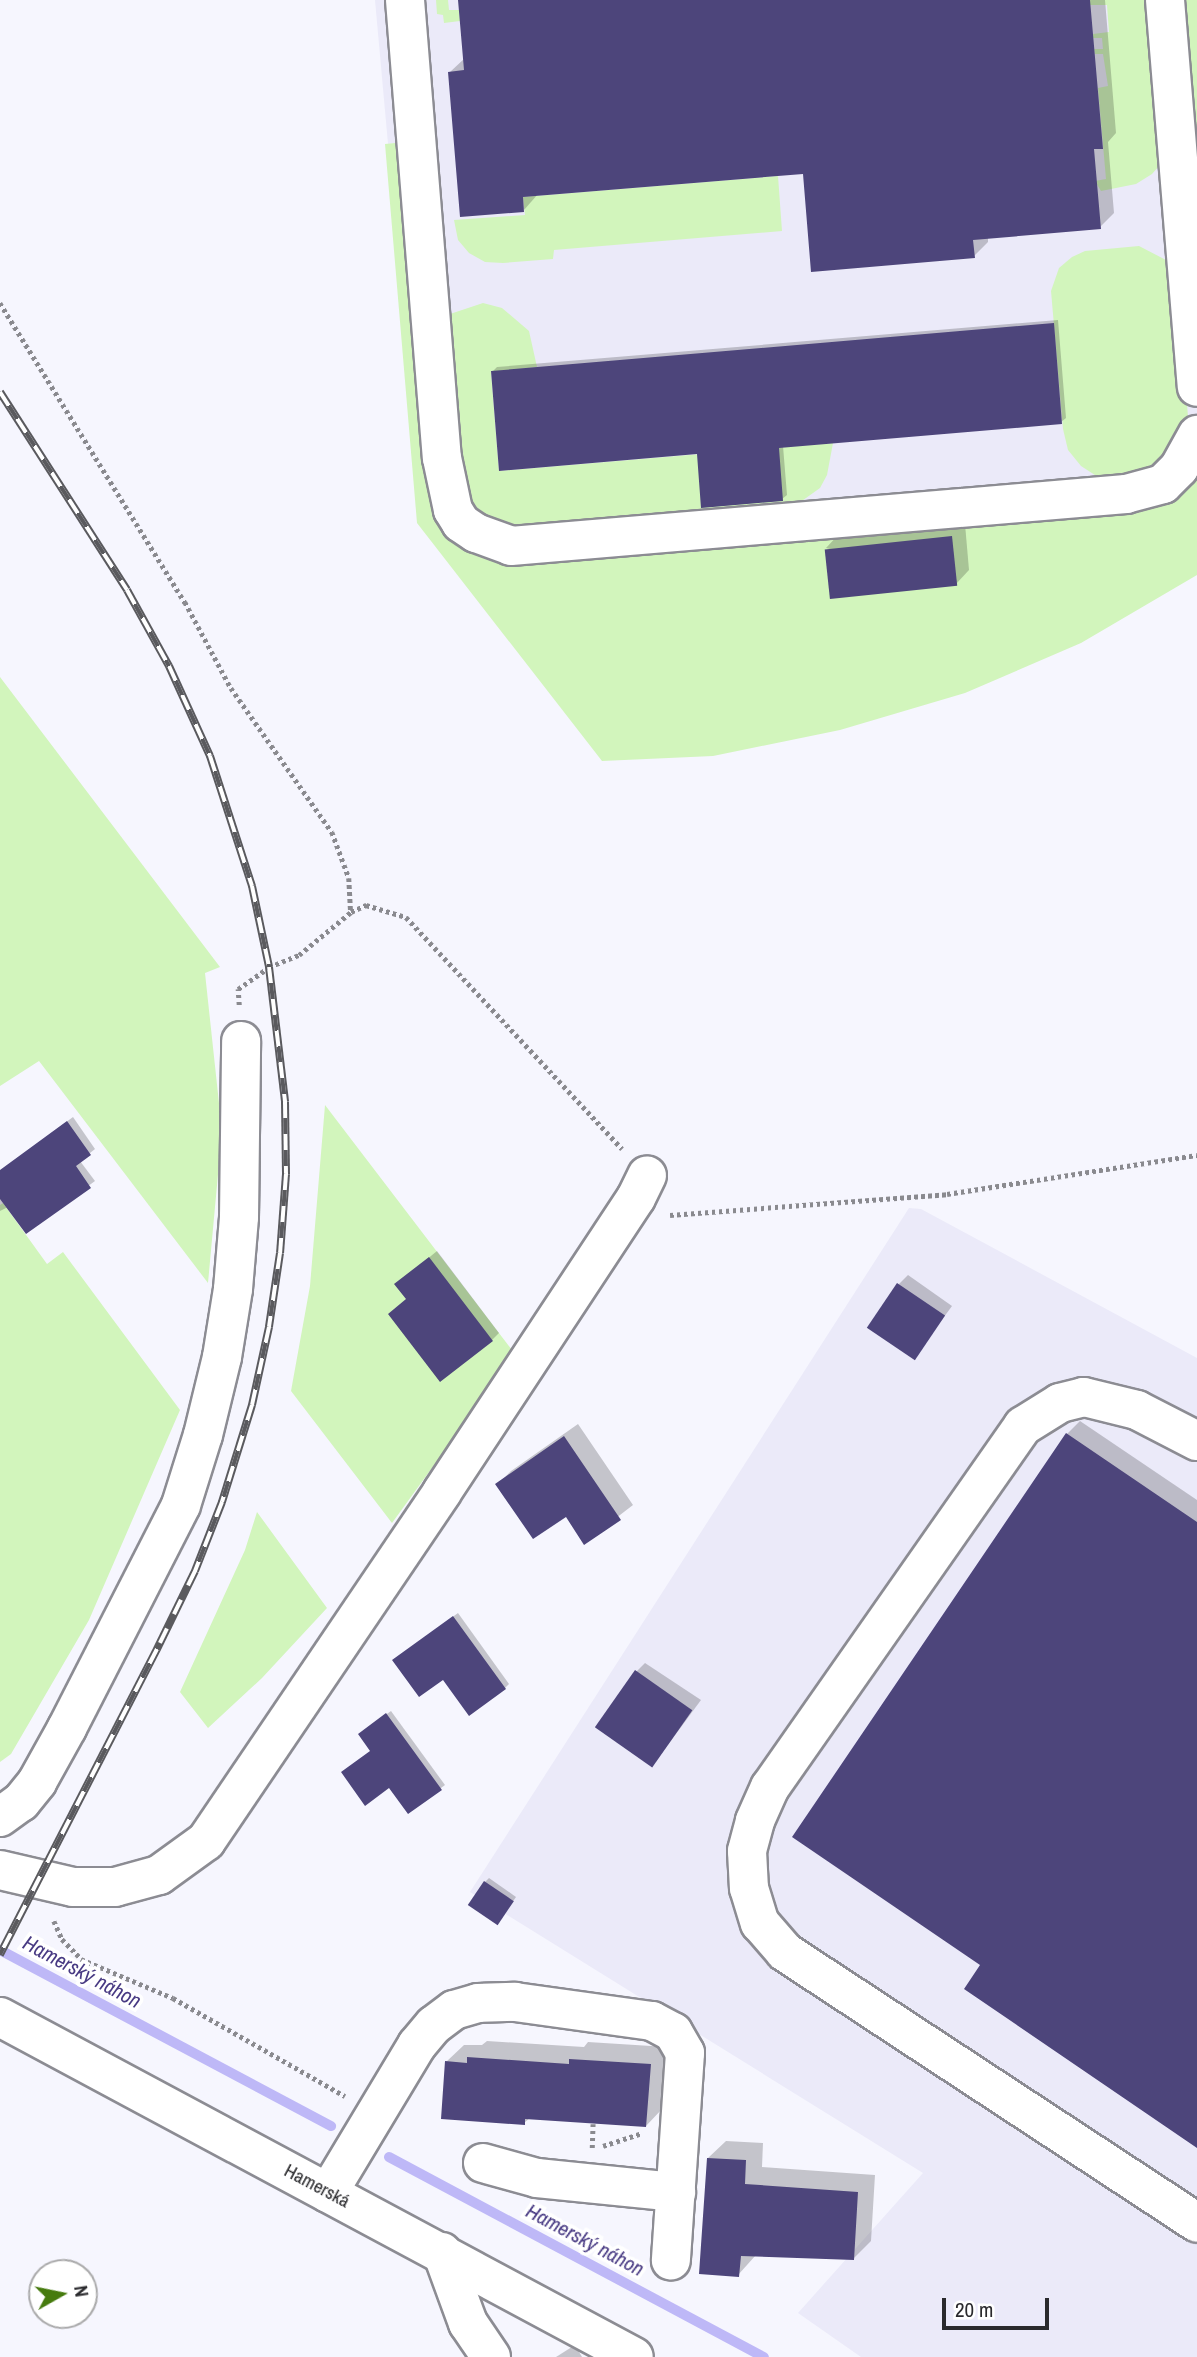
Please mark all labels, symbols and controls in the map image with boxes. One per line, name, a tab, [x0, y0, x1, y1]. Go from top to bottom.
water label: Hamerský náhon	[19, 1930, 145, 2014]
street label: Hamerská	[280, 2159, 354, 2213]
water label: Hamerský náhon	[522, 2198, 648, 2282]
north arrow	[28, 2259, 98, 2329]
text: N	[68, 2283, 95, 2299]
scale bar	[945, 2284, 1052, 2328]
text: 20 m	[955, 2295, 993, 2324]

